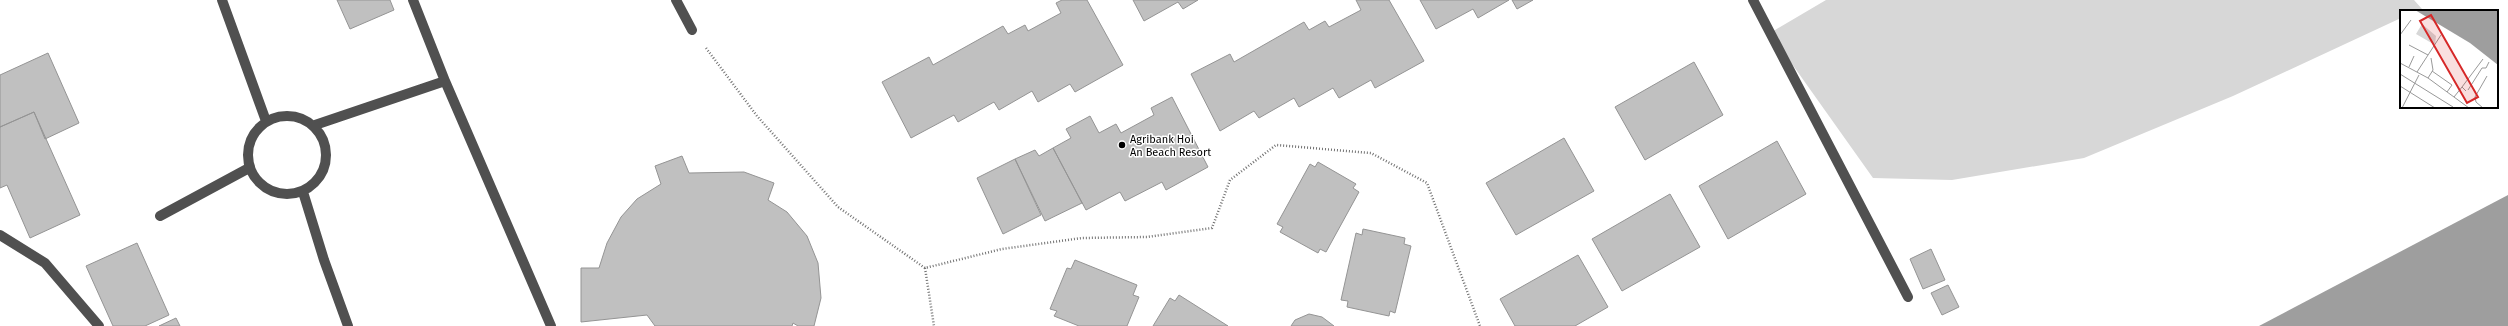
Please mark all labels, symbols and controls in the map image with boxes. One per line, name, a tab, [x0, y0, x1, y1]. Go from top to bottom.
inset map	[2400, 10, 2498, 108]
place label: Agribank Hoi An Beach Resort	[1130, 133, 1211, 159]
marker: Agribank Hoi An Beach Resort	[1117, 140, 1127, 150]

